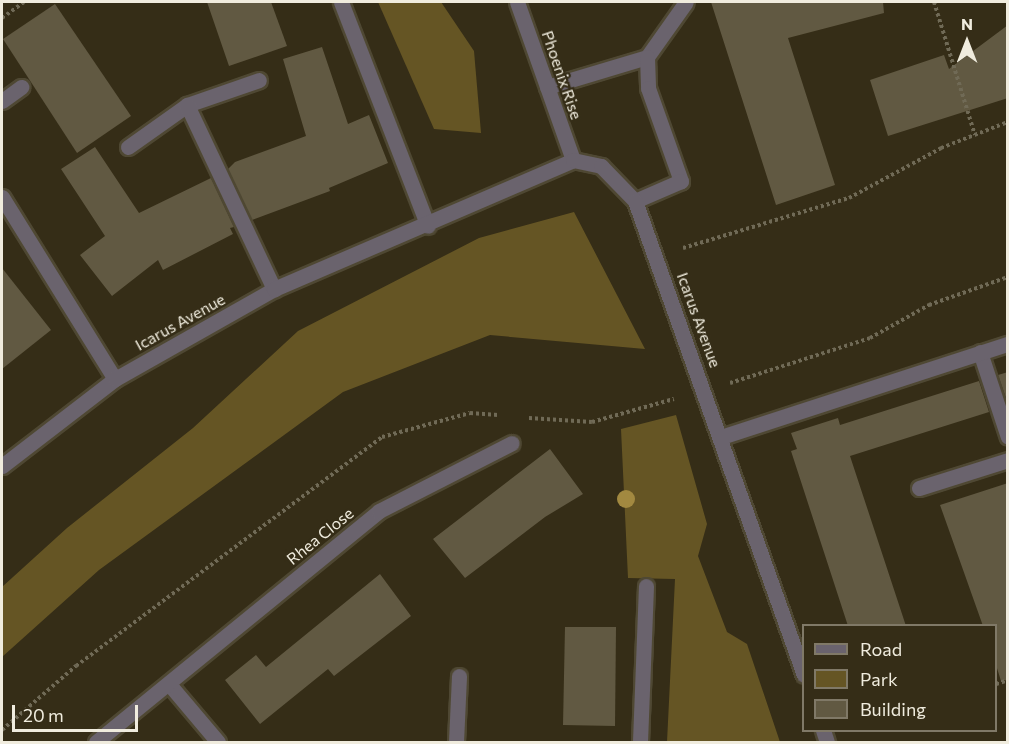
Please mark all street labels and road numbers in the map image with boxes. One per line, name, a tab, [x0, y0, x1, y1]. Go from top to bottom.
street label: Phoenix Rise	[538, 28, 586, 122]
street label: Icarus Avenue	[673, 270, 725, 370]
street label: Icarus Avenue	[132, 289, 228, 355]
street label: Rhea Close	[283, 503, 357, 569]

